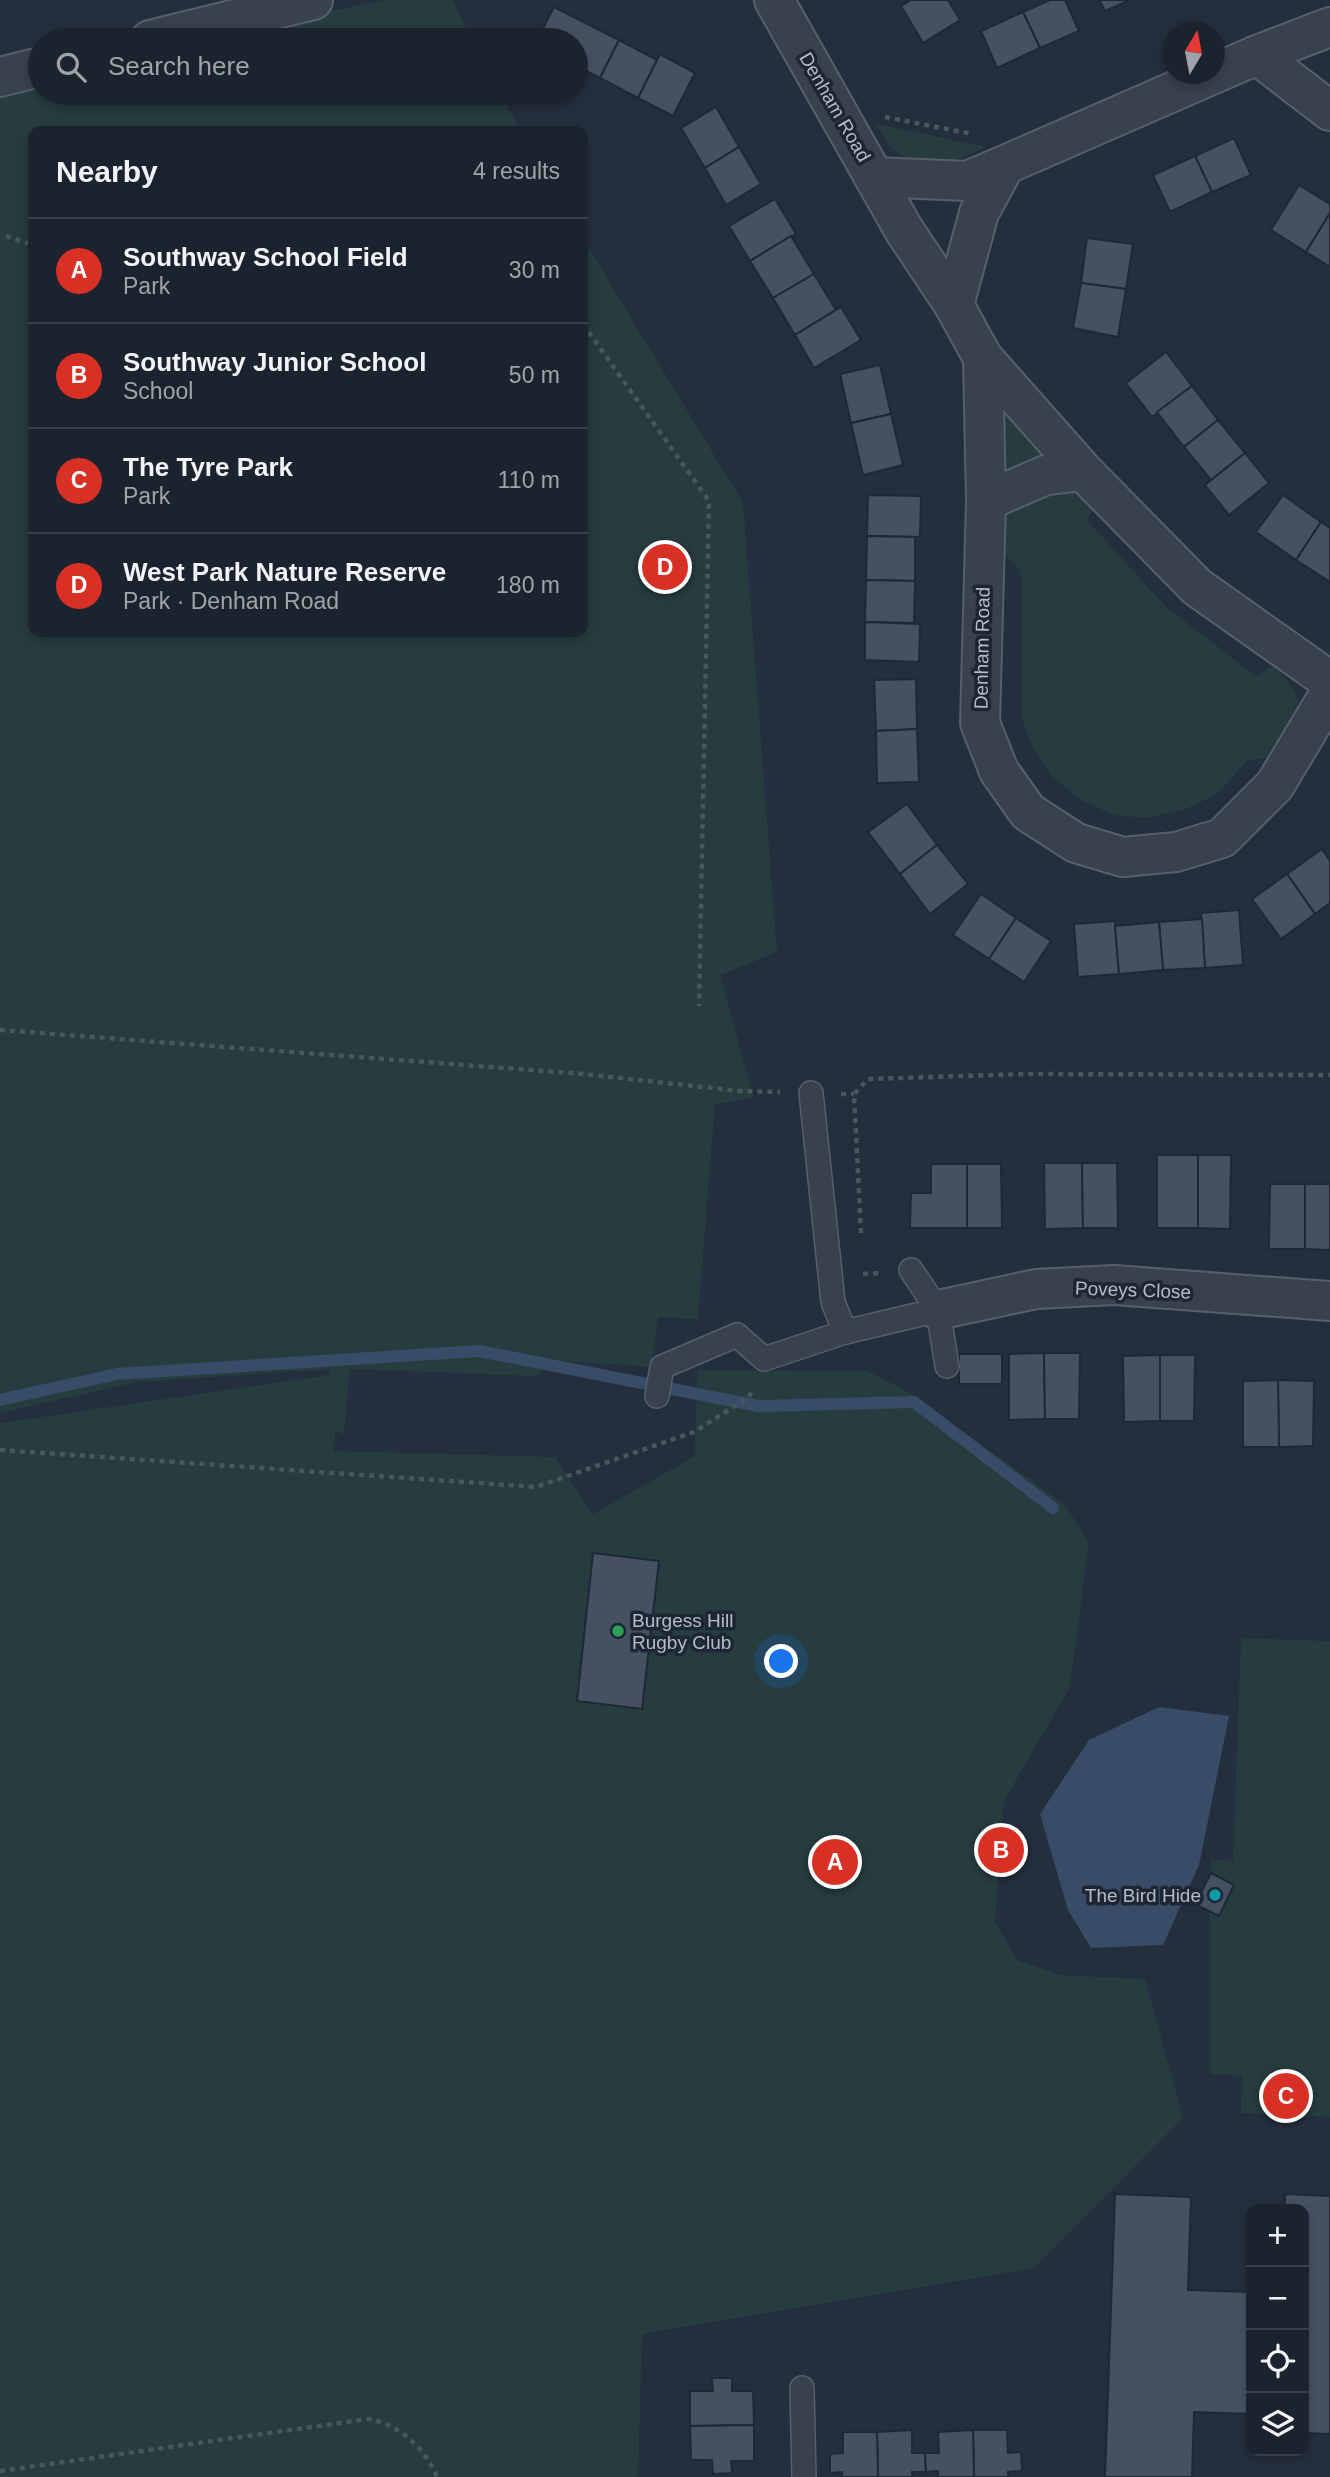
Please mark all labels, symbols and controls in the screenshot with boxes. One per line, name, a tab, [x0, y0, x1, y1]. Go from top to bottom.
north arrow	[1162, 21, 1225, 84]
search box	[28, 28, 588, 105]
icon: search	[52, 48, 90, 86]
street label: Denham Road	[795, 49, 875, 165]
text: Search here	[108, 51, 250, 81]
text: Nearby	[56, 155, 158, 188]
text: 4 results	[473, 158, 560, 184]
text: Southway School Field	[123, 242, 408, 272]
text: A	[71, 257, 87, 283]
text: 30 m	[509, 257, 560, 283]
text: Park	[123, 273, 170, 299]
text: Southway Junior School	[123, 347, 426, 377]
text: B	[71, 362, 87, 388]
text: 50 m	[509, 362, 560, 388]
text: School	[123, 378, 193, 404]
text: The Tyre Park	[123, 452, 293, 482]
text: C	[71, 467, 87, 493]
text: 110 m	[498, 467, 560, 493]
text: Park	[123, 483, 170, 509]
pin: D	[642, 541, 688, 593]
text: West Park Nature Reserve	[123, 557, 446, 587]
text: D	[71, 572, 87, 598]
text: 180 m	[496, 572, 560, 598]
street label: Denham Road	[970, 587, 994, 709]
text: Park · Denham Road	[123, 588, 339, 614]
street label: Poveys Close	[1075, 1277, 1191, 1303]
place label: Burgess Hill Rugby Club	[632, 1610, 733, 1653]
marker: Burgess Hill Rugby Club	[610, 1623, 626, 1639]
your location	[764, 1644, 798, 1678]
pin: B	[978, 1824, 1024, 1876]
pin: A	[812, 1836, 858, 1888]
place label: The Bird Hide	[1085, 1885, 1201, 1906]
marker: The Bird Hide	[1207, 1887, 1223, 1903]
pin: C	[1263, 2070, 1309, 2122]
map controls	[1246, 2204, 1309, 2456]
button: +	[1246, 2204, 1309, 2267]
button: −	[1246, 2267, 1309, 2330]
button: locate	[1246, 2330, 1309, 2393]
button: layers	[1246, 2393, 1309, 2456]

